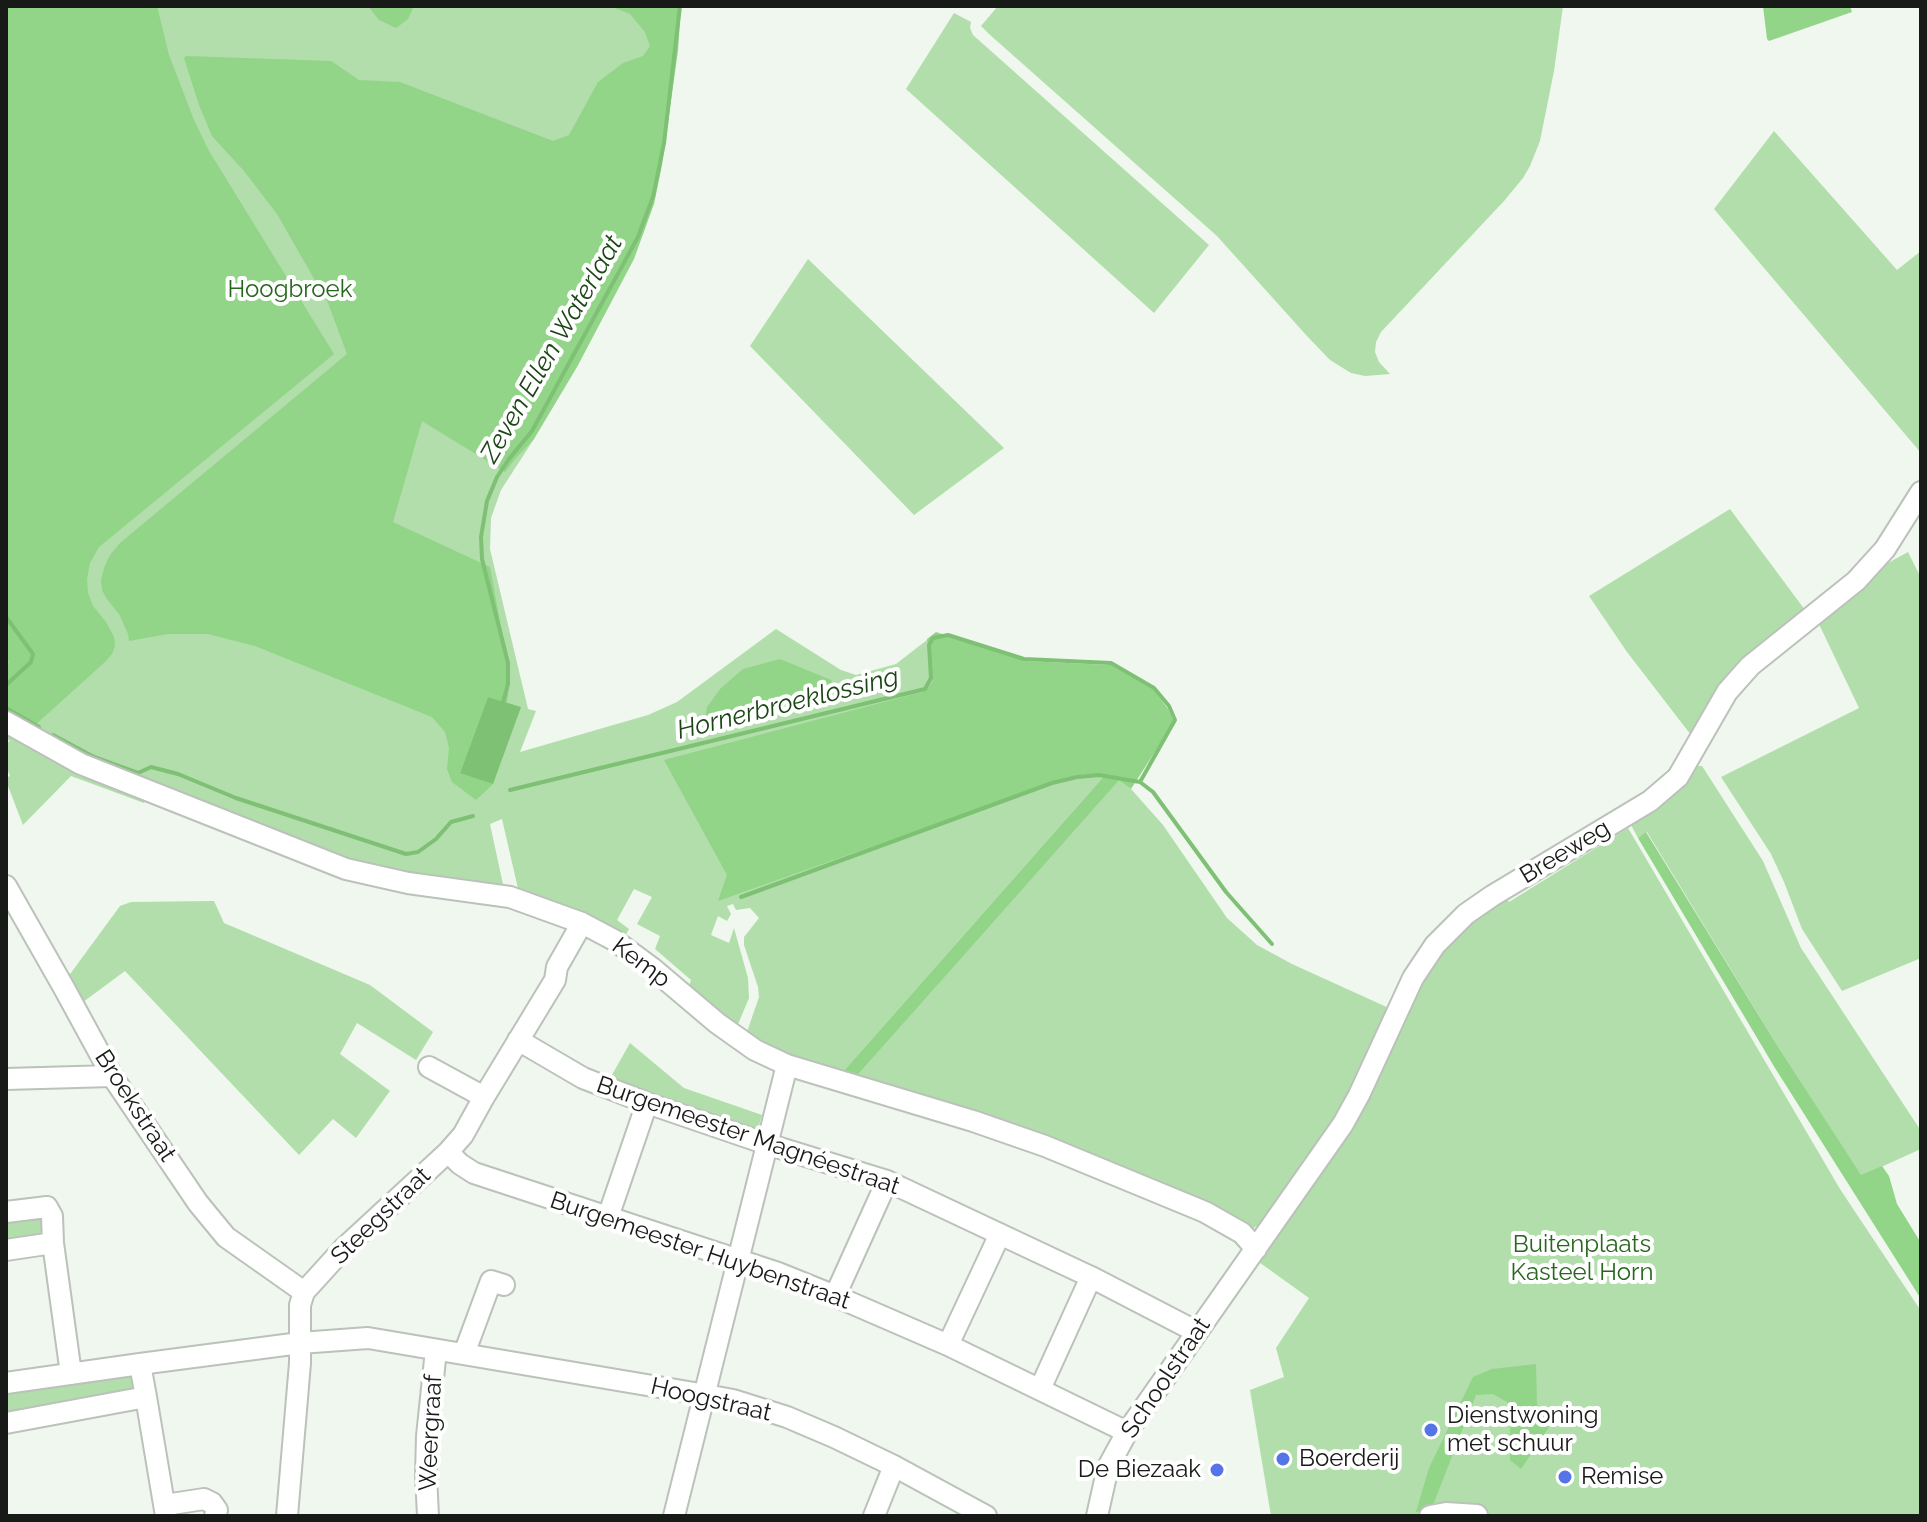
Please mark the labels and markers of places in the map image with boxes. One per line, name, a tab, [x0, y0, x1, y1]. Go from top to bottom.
place label: Dienstwoning met schuur	[1447, 1402, 1599, 1458]
marker: Dienstwoning met schuur	[1422, 1421, 1440, 1439]
place label: Boerderij	[1299, 1445, 1400, 1473]
marker: Boerderij	[1274, 1450, 1292, 1468]
place label: De Biezaak	[1078, 1456, 1201, 1484]
marker: De Biezaak	[1208, 1461, 1226, 1479]
place label: Remise	[1581, 1463, 1663, 1491]
marker: Remise	[1556, 1468, 1574, 1486]

